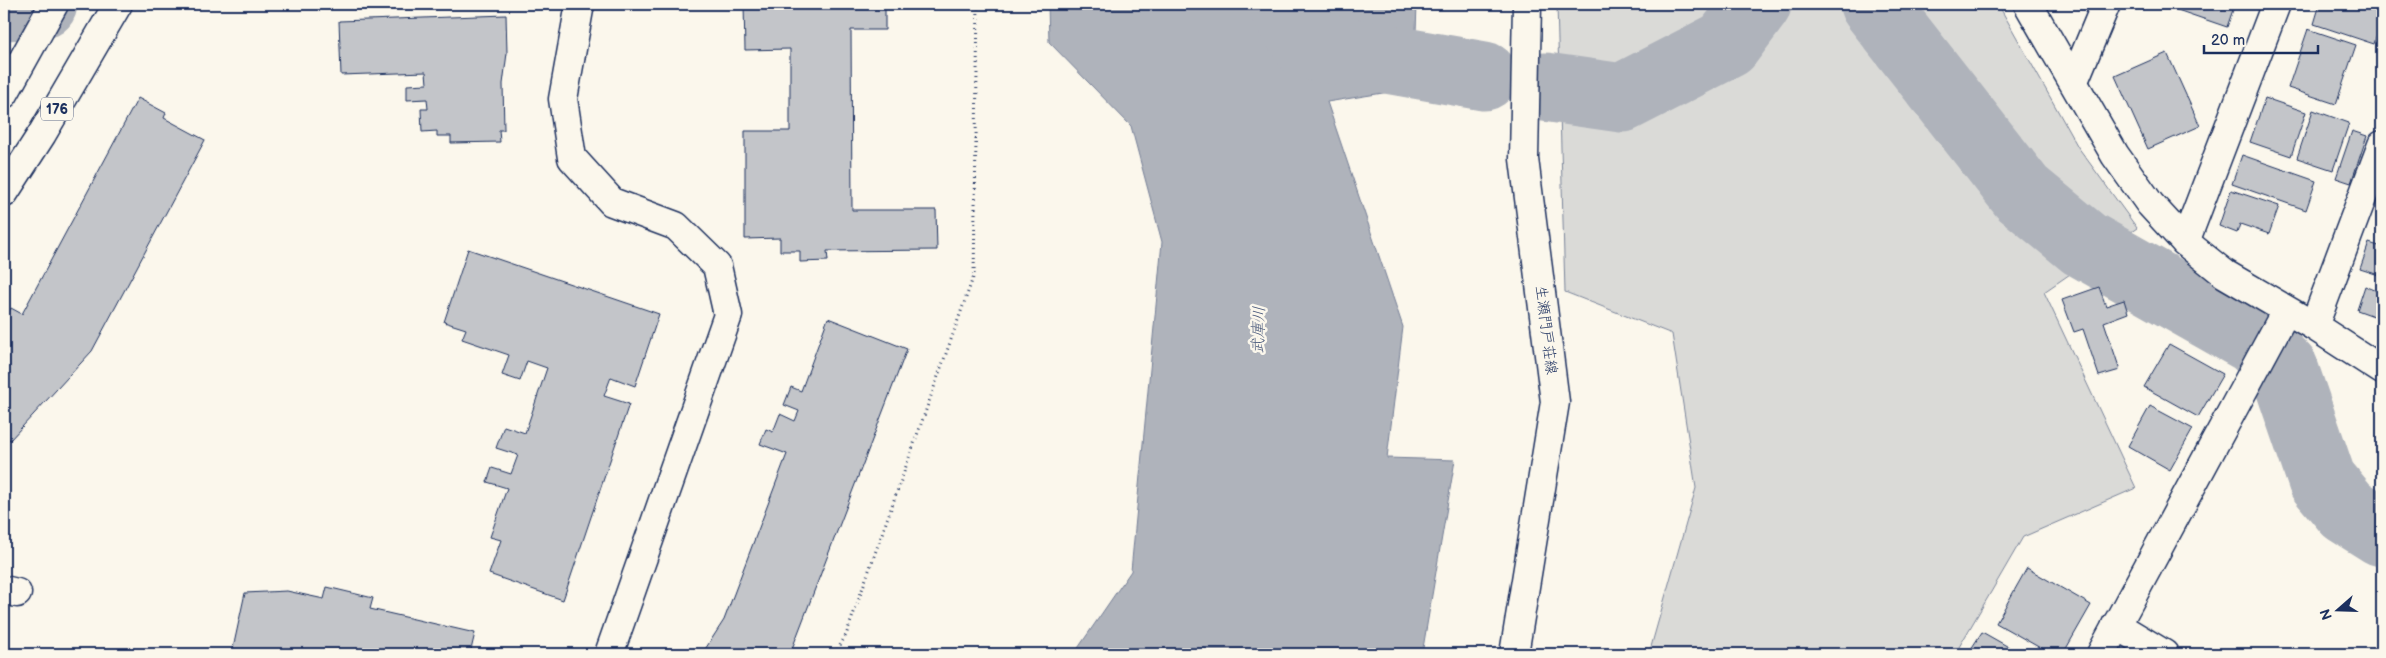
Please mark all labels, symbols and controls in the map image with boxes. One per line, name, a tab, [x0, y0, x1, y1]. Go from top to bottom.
scale bar	[2204, 22, 2317, 54]
text: 20 m	[2211, 31, 2245, 50]
road number: 176	[41, 98, 73, 120]
street label: 生瀬門戸荘線	[1531, 284, 1561, 376]
water label: 武庫川	[1249, 306, 1269, 354]
north arrow	[2314, 586, 2364, 636]
text: N	[2316, 606, 2336, 622]

